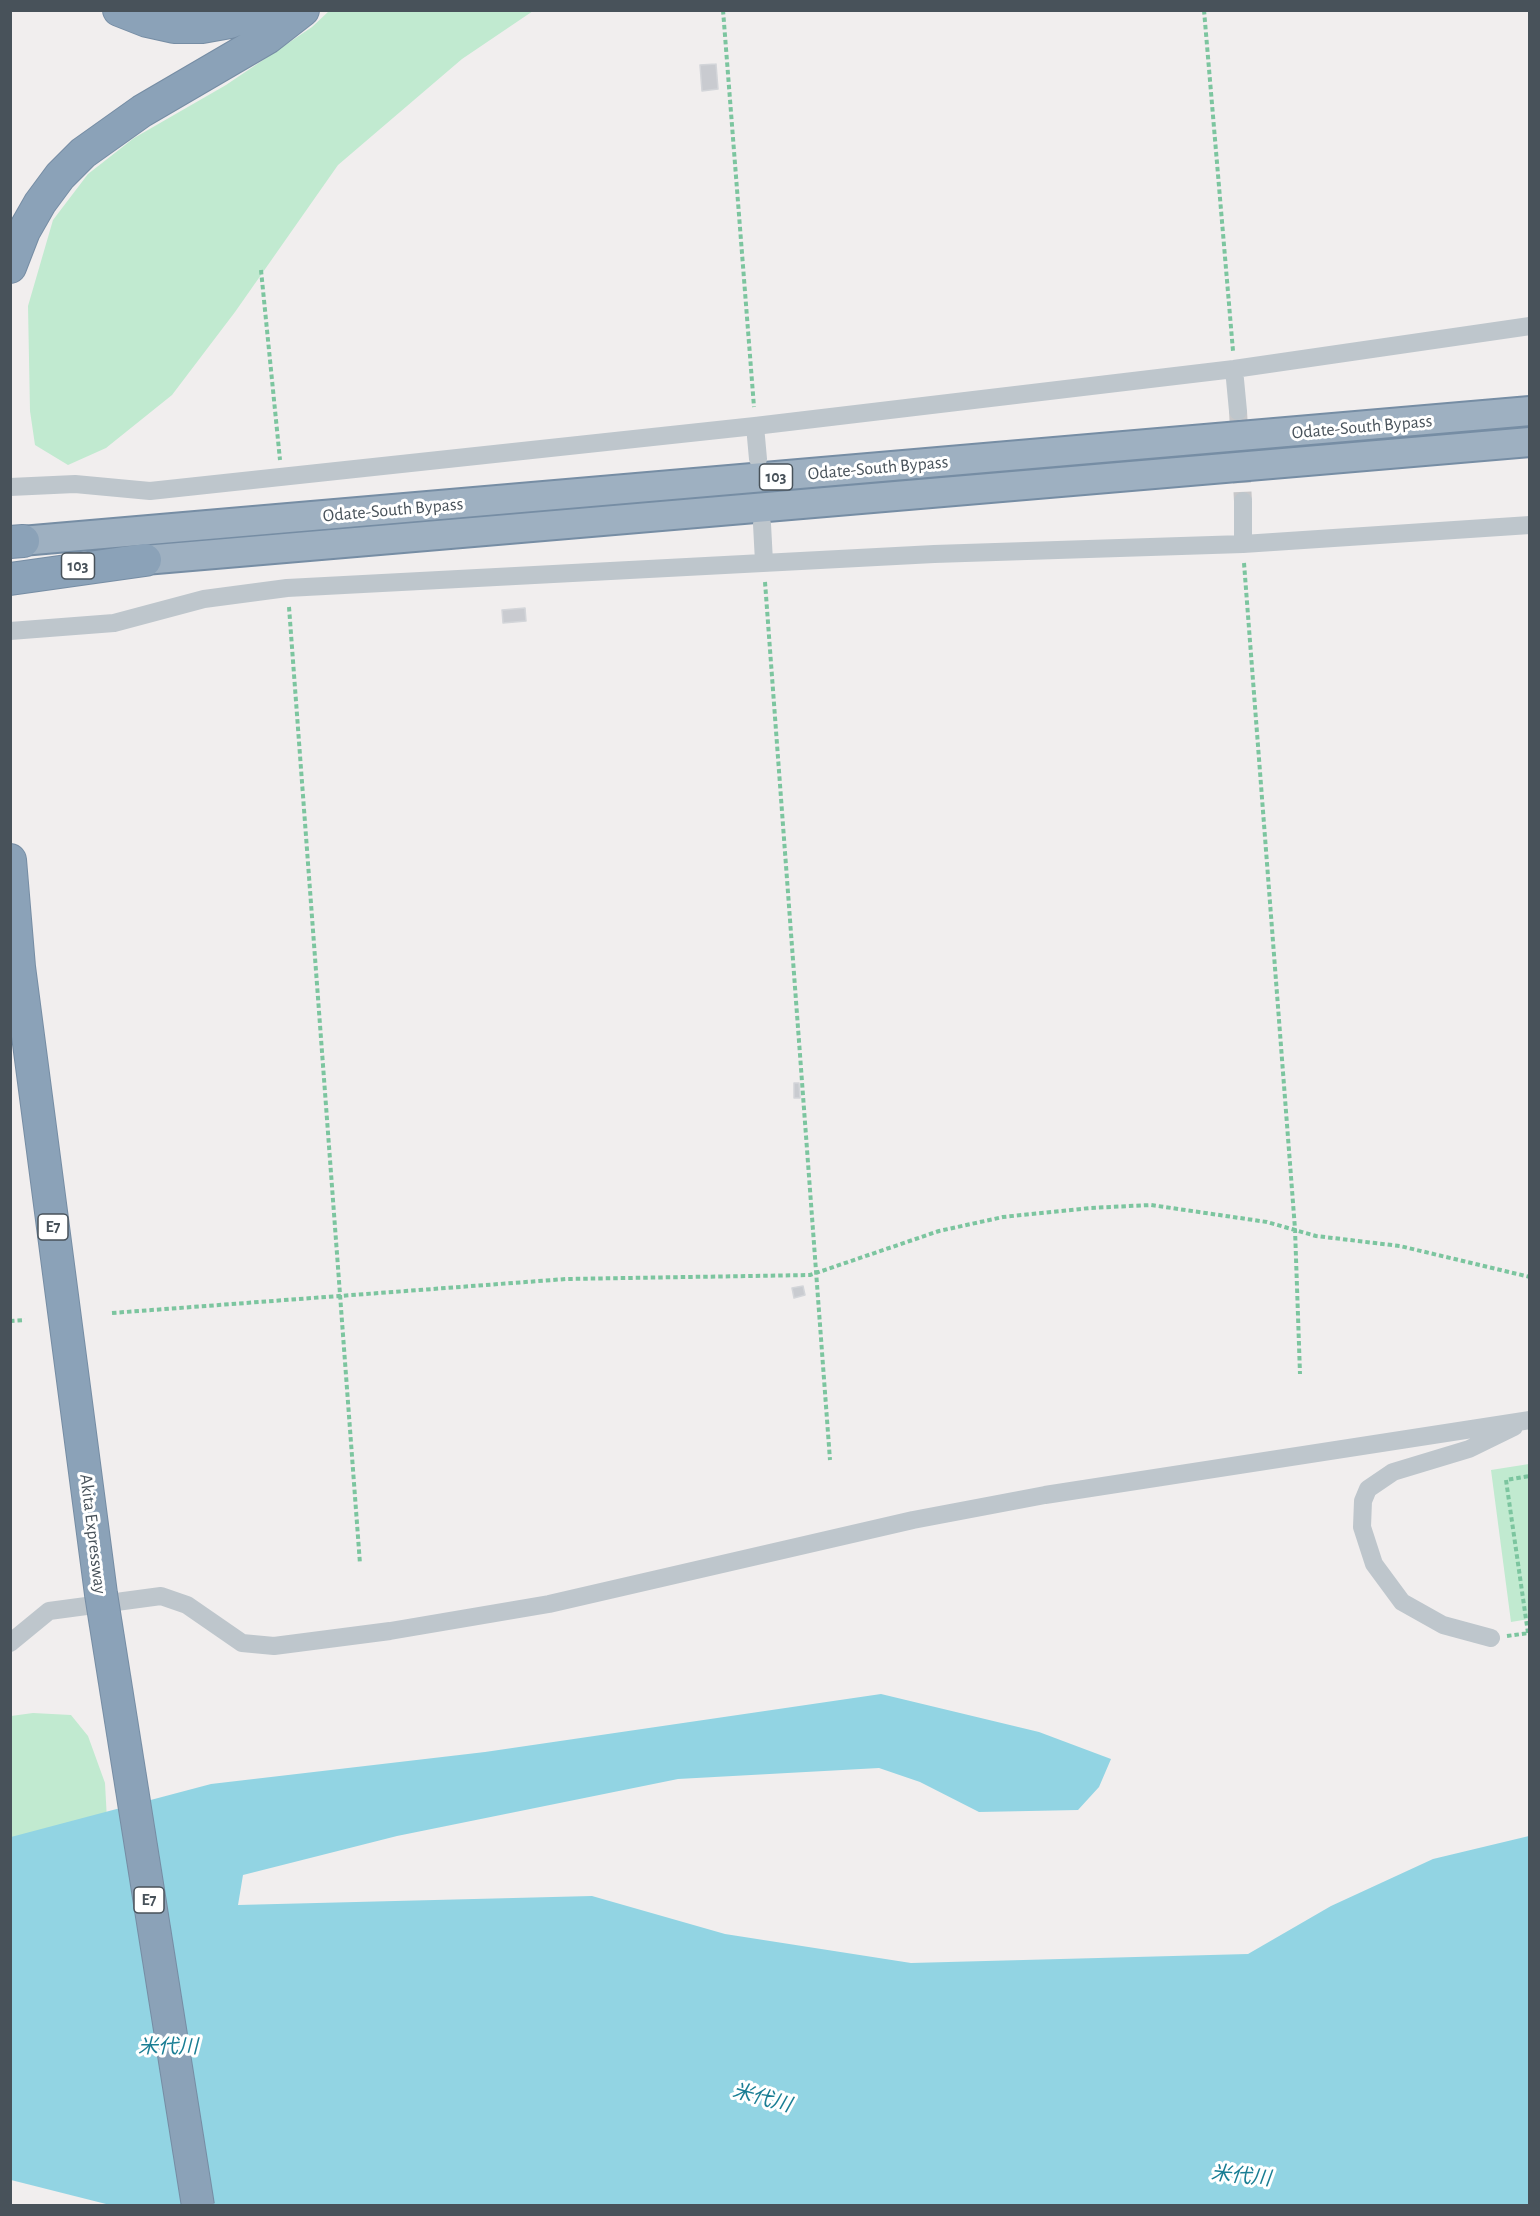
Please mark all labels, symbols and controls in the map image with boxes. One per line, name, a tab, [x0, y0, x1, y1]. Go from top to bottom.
street label: Odate-South Bypass	[1291, 410, 1433, 444]
street label: Odate-South Bypass	[807, 451, 949, 485]
road number: 103	[760, 464, 792, 490]
street label: Odate-South Bypass	[322, 493, 464, 527]
road number: 103	[62, 553, 94, 579]
road number: E7	[38, 1214, 68, 1240]
street label: Akita Expressway	[75, 1473, 111, 1595]
road number: E7	[134, 1887, 164, 1913]
water label: 米代川	[138, 2035, 198, 2059]
water label: 米代川	[730, 2079, 794, 2117]
water label: 米代川	[1210, 2161, 1272, 2191]

